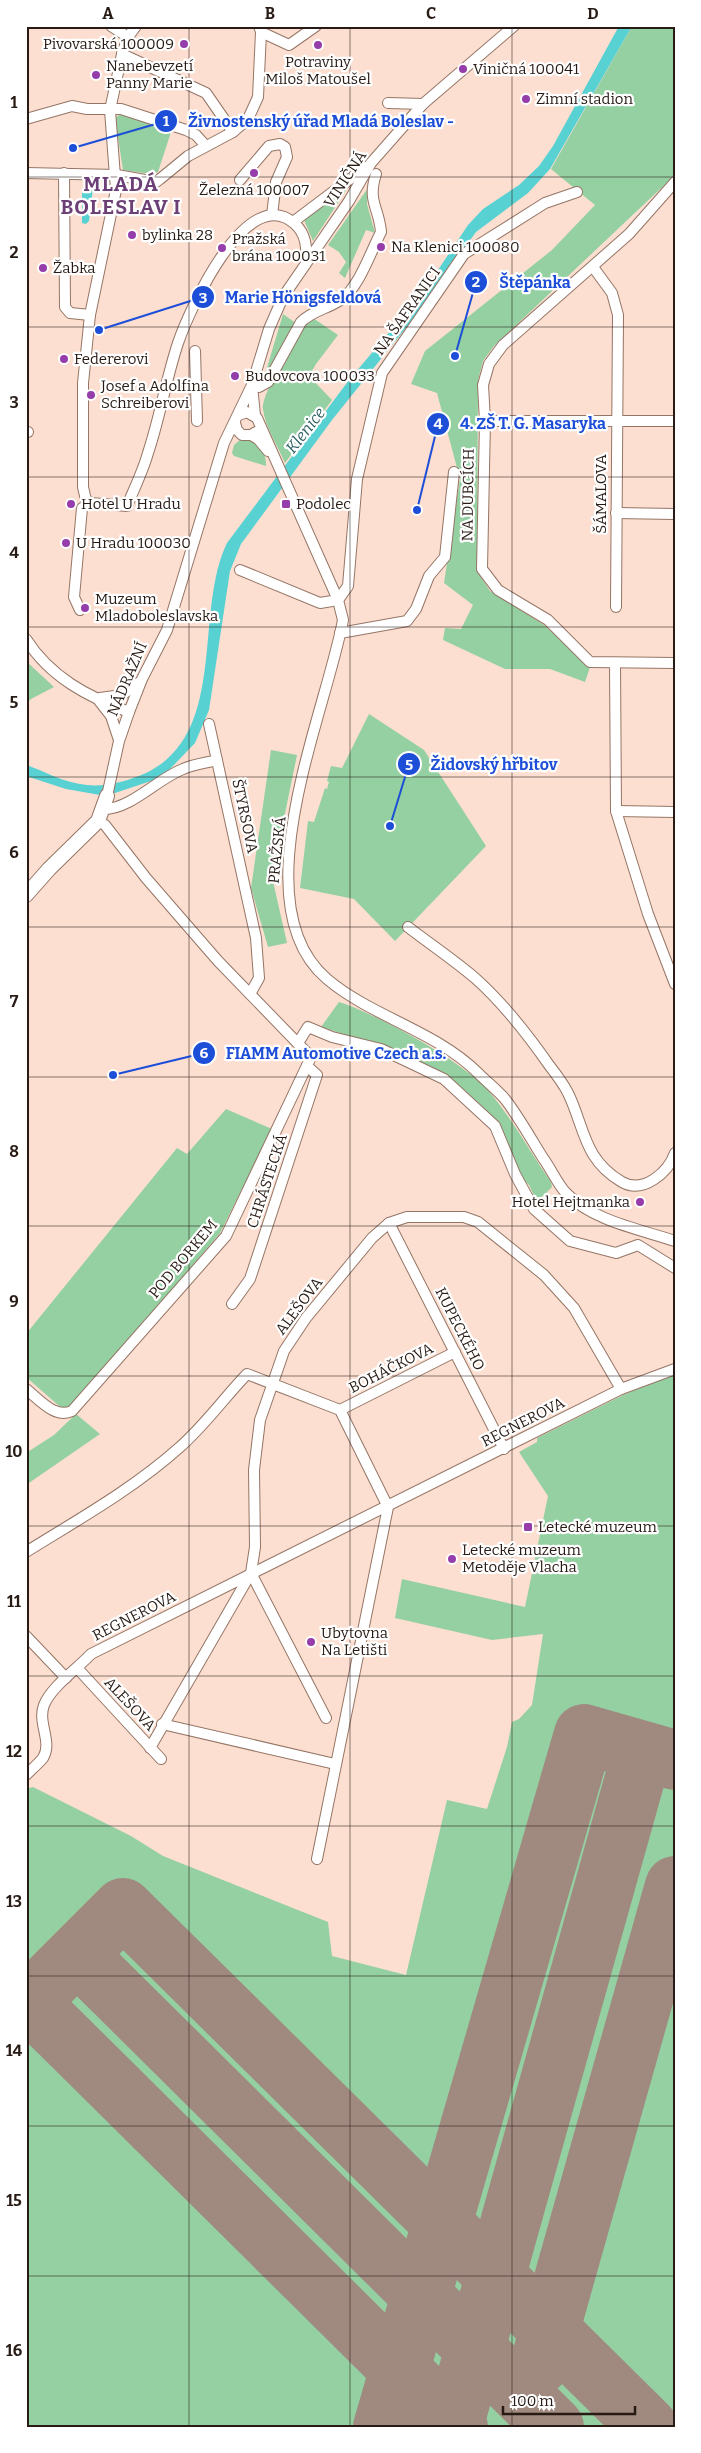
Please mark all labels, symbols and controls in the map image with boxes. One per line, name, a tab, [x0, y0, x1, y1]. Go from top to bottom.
text: A	[102, 4, 114, 23]
text: B	[265, 4, 275, 23]
text: C	[426, 4, 436, 23]
text: D	[587, 4, 599, 23]
place label: Pivovarská 100009	[43, 35, 174, 53]
marker: Pivovarská 100009	[178, 38, 190, 50]
marker: Potraviny Miloš Matoušel	[312, 39, 324, 51]
place label: Potraviny Miloš Matoušel	[265, 53, 371, 88]
place label: Nanebevzetí Panny Marie	[106, 57, 194, 92]
place label: Viničná 100041	[473, 60, 579, 78]
marker: Viničná 100041	[457, 63, 469, 75]
marker: Nanebevzetí Panny Marie	[90, 69, 102, 81]
place label: Zimní stadion	[536, 90, 633, 108]
text: 1	[11, 93, 18, 112]
marker: Zimní stadion	[520, 93, 532, 105]
callout: Živnostenský úřad Mladá Boleslav -	[153, 106, 464, 137]
text: Živnostenský úřad Mladá Boleslav -	[188, 111, 454, 131]
text: 1	[163, 112, 170, 130]
street label: VINIČNÁ	[320, 147, 370, 211]
marker: Železná 100007	[248, 167, 260, 179]
district label: MLADÁ BOLESLAV I	[60, 171, 182, 219]
place label: Železná 100007	[199, 181, 309, 199]
place label: bylinka 28	[142, 226, 213, 244]
marker: bylinka 28	[126, 229, 138, 241]
place label: Pražská brána 100031	[232, 230, 325, 265]
place label: Na Klenici 100080	[391, 238, 520, 256]
marker: Na Klenici 100080	[375, 241, 387, 253]
marker: Pražská brána 100031	[216, 242, 228, 254]
text: 2	[9, 243, 19, 262]
place label: Žabka	[53, 259, 95, 277]
marker: Žabka	[37, 262, 49, 274]
street label: NA ŠAFRANICI	[370, 263, 444, 359]
callout: Štěpánka	[464, 267, 580, 298]
text: Štěpánka	[499, 272, 571, 292]
text: 2	[472, 273, 480, 291]
callout: Marie Hönigsfeldová	[190, 282, 392, 313]
text: Marie Hönigsfeldová	[225, 288, 381, 307]
text: 3	[199, 289, 207, 307]
place label: Federerovi	[74, 350, 149, 368]
marker: Federerovi	[58, 353, 70, 365]
place label: Budovcova 100033	[245, 367, 375, 385]
marker: Budovcova 100033	[229, 370, 241, 382]
place label: Josef a Adolfina Schreiberovi	[100, 377, 209, 412]
marker: Josef a Adolfina Schreiberovi	[85, 389, 97, 401]
text: 3	[9, 393, 19, 412]
water label: Klenice	[282, 404, 329, 457]
callout: 4. ZŠ T. G. Masaryka	[425, 408, 616, 439]
text: 4. ZŠ T. G. Masaryka	[460, 413, 606, 433]
text: 4	[433, 415, 443, 433]
street label: NA DUBCÍCH	[458, 448, 478, 542]
street label: ŠÁMALOVA	[592, 454, 610, 534]
place label: Hotel U Hradu	[81, 495, 181, 513]
place label: Podolec	[296, 495, 351, 513]
marker: Hotel U Hradu	[65, 498, 77, 510]
marker: Podolec	[280, 498, 292, 510]
place label: U Hradu 100030	[76, 534, 191, 552]
marker: U Hradu 100030	[60, 537, 72, 549]
text: 4	[9, 543, 19, 562]
place label: Muzeum Mladoboleslavska	[95, 590, 218, 625]
marker: Muzeum Mladoboleslavska	[79, 602, 91, 614]
street label: NÁDRAŽNÍ	[103, 639, 151, 719]
text: 5	[10, 693, 19, 712]
callout: Židovský hřbitov	[396, 749, 568, 780]
text: Židovský hřbitov	[431, 754, 558, 774]
text: 5	[405, 756, 413, 774]
street label: ŠTYRSOVA	[228, 777, 262, 855]
street label: PRAŽSKÁ	[265, 815, 290, 884]
text: 6	[9, 843, 19, 862]
text: 7	[10, 992, 19, 1011]
callout: FIAMM Automotive Czech a.s.	[191, 1038, 457, 1069]
text: 6	[200, 1044, 209, 1062]
text: FIAMM Automotive Czech a.s.	[226, 1044, 446, 1063]
street label: CHRÁSTECKÁ	[243, 1131, 291, 1230]
text: 8	[9, 1142, 19, 1161]
place label: Hotel Hejtmanka	[511, 1193, 630, 1211]
marker: Hotel Hejtmanka	[634, 1196, 646, 1208]
street label: POD BORKEM	[145, 1216, 221, 1302]
street label: ALEŠOVA	[272, 1274, 327, 1338]
street label: KUPECKÉHO	[431, 1284, 489, 1374]
text: 9	[9, 1292, 19, 1311]
street label: BOHÁČKOVA	[346, 1339, 436, 1397]
street label: REGNEROVA	[478, 1393, 568, 1451]
text: 10	[5, 1442, 23, 1461]
place label: Letecké muzeum	[538, 1518, 658, 1536]
marker: Letecké muzeum	[522, 1521, 534, 1533]
place label: Letecké muzeum Metoděje Vlacha	[462, 1541, 582, 1576]
marker: Letecké muzeum Metoděje Vlacha	[446, 1553, 458, 1565]
street label: REGNEROVA	[89, 1587, 179, 1645]
text: 11	[7, 1592, 21, 1611]
place label: Ubytovna Na Letišti	[321, 1624, 388, 1659]
marker: Ubytovna Na Letišti	[305, 1636, 317, 1648]
street label: ALEŠOVA	[101, 1673, 160, 1735]
text: 12	[6, 1742, 22, 1761]
text: 13	[6, 1892, 22, 1911]
text: 14	[6, 2041, 23, 2060]
text: 15	[6, 2191, 22, 2210]
text: 16	[6, 2341, 23, 2360]
scale bar	[503, 2383, 636, 2415]
text: 100 m	[511, 2392, 554, 2410]

